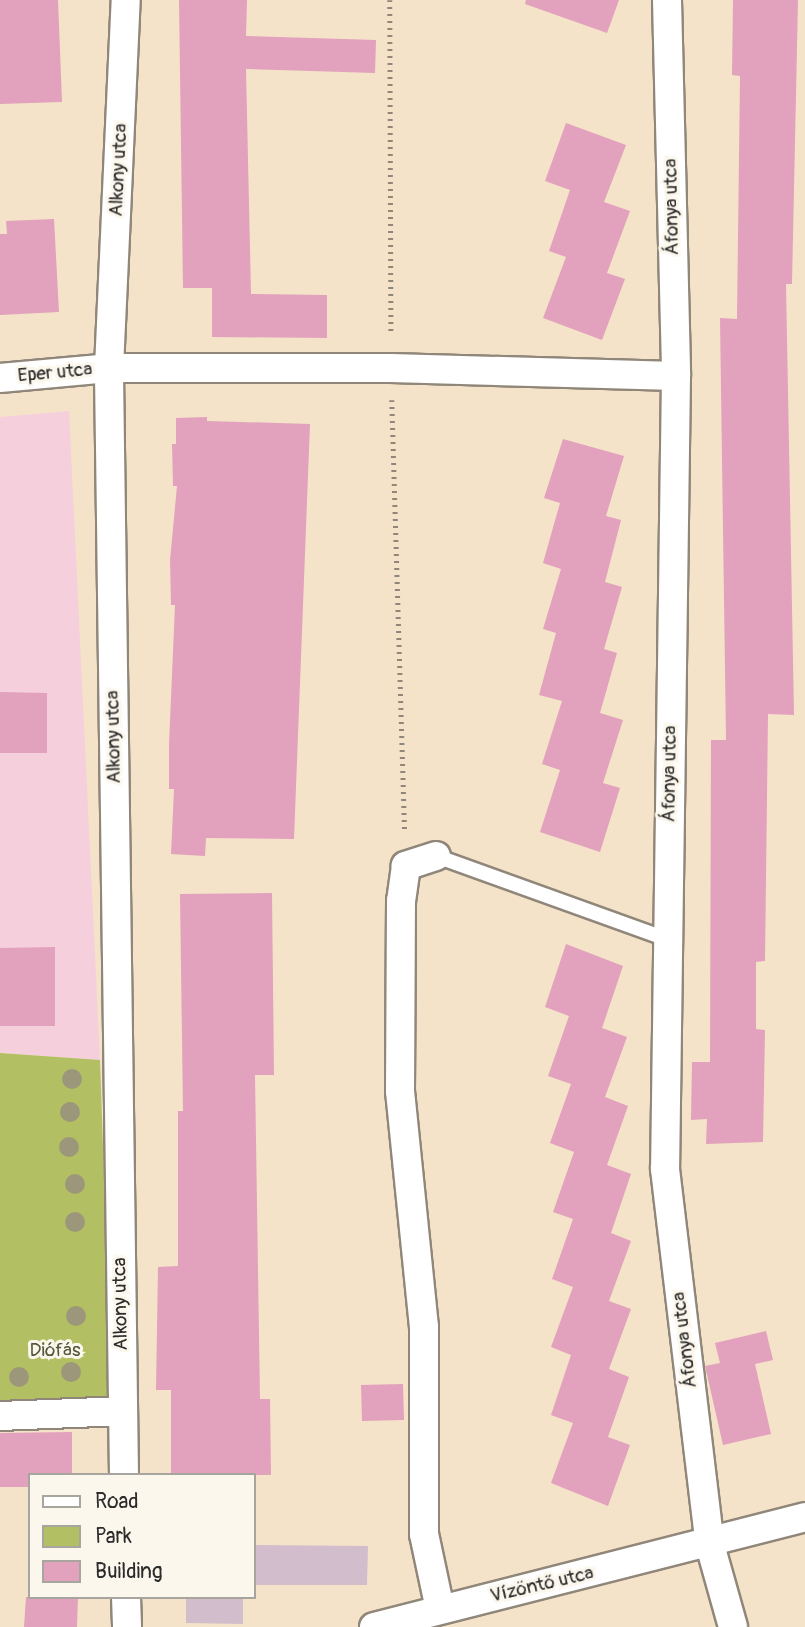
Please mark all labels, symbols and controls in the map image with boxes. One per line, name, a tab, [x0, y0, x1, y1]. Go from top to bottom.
street label: Alkony utca	[105, 123, 133, 217]
street label: Áfonya utca	[660, 159, 684, 255]
street label: Eper utca	[17, 358, 93, 388]
street label: Alkony utca	[102, 690, 126, 784]
street label: Áfonya utca	[658, 726, 682, 822]
street label: Alkony utca	[109, 1257, 133, 1351]
street label: Áfonya utca	[668, 1291, 702, 1389]
park label: Diófás	[30, 1340, 80, 1362]
legend	[28, 1473, 256, 1599]
text: Road	[95, 1488, 139, 1515]
text: Park	[95, 1523, 132, 1550]
text: Building	[95, 1558, 162, 1585]
street label: Vízöntő utca	[488, 1562, 596, 1608]

